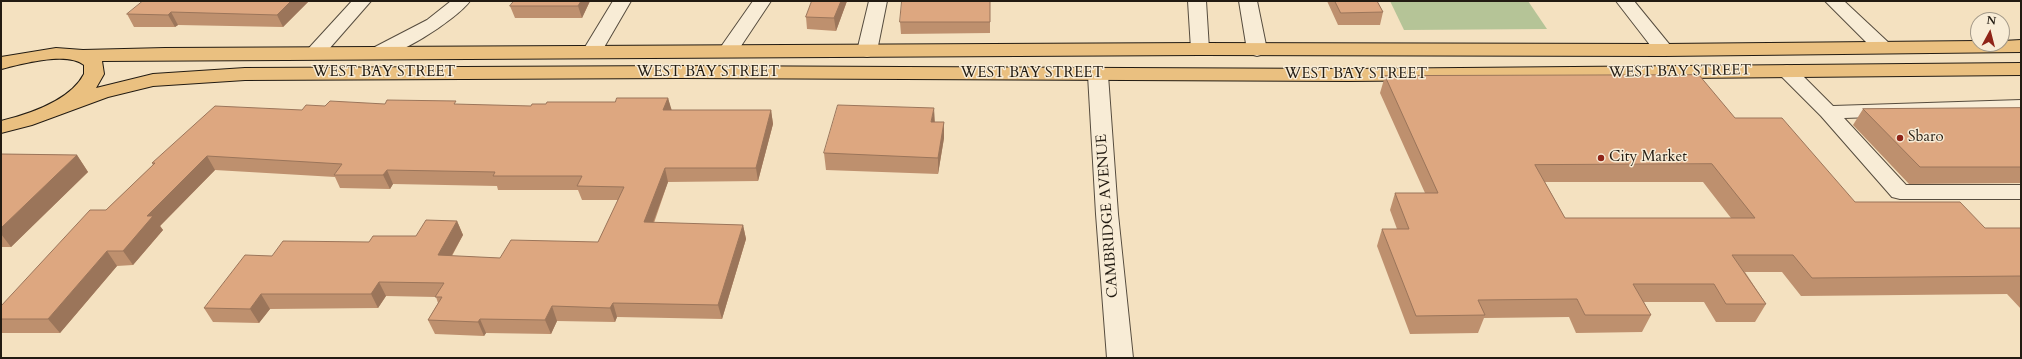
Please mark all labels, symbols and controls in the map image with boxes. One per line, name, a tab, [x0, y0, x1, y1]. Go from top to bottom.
north arrow	[1970, 12, 2010, 52]
text: N	[1986, 13, 1997, 29]
street label: WEST BAY STREET	[1608, 62, 1752, 82]
street label: WEST BAY STREET	[313, 64, 455, 82]
street label: WEST BAY STREET	[637, 64, 779, 82]
street label: WEST BAY STREET	[961, 65, 1103, 83]
street label: WEST BAY STREET	[1285, 66, 1427, 84]
place label: Sbaro	[1908, 129, 1944, 147]
street label: CAMBRIDGE AVENUE	[1093, 133, 1123, 299]
marker: Sbaro	[1895, 133, 1905, 143]
place label: City Market	[1609, 149, 1687, 167]
marker: City Market	[1596, 153, 1606, 163]

